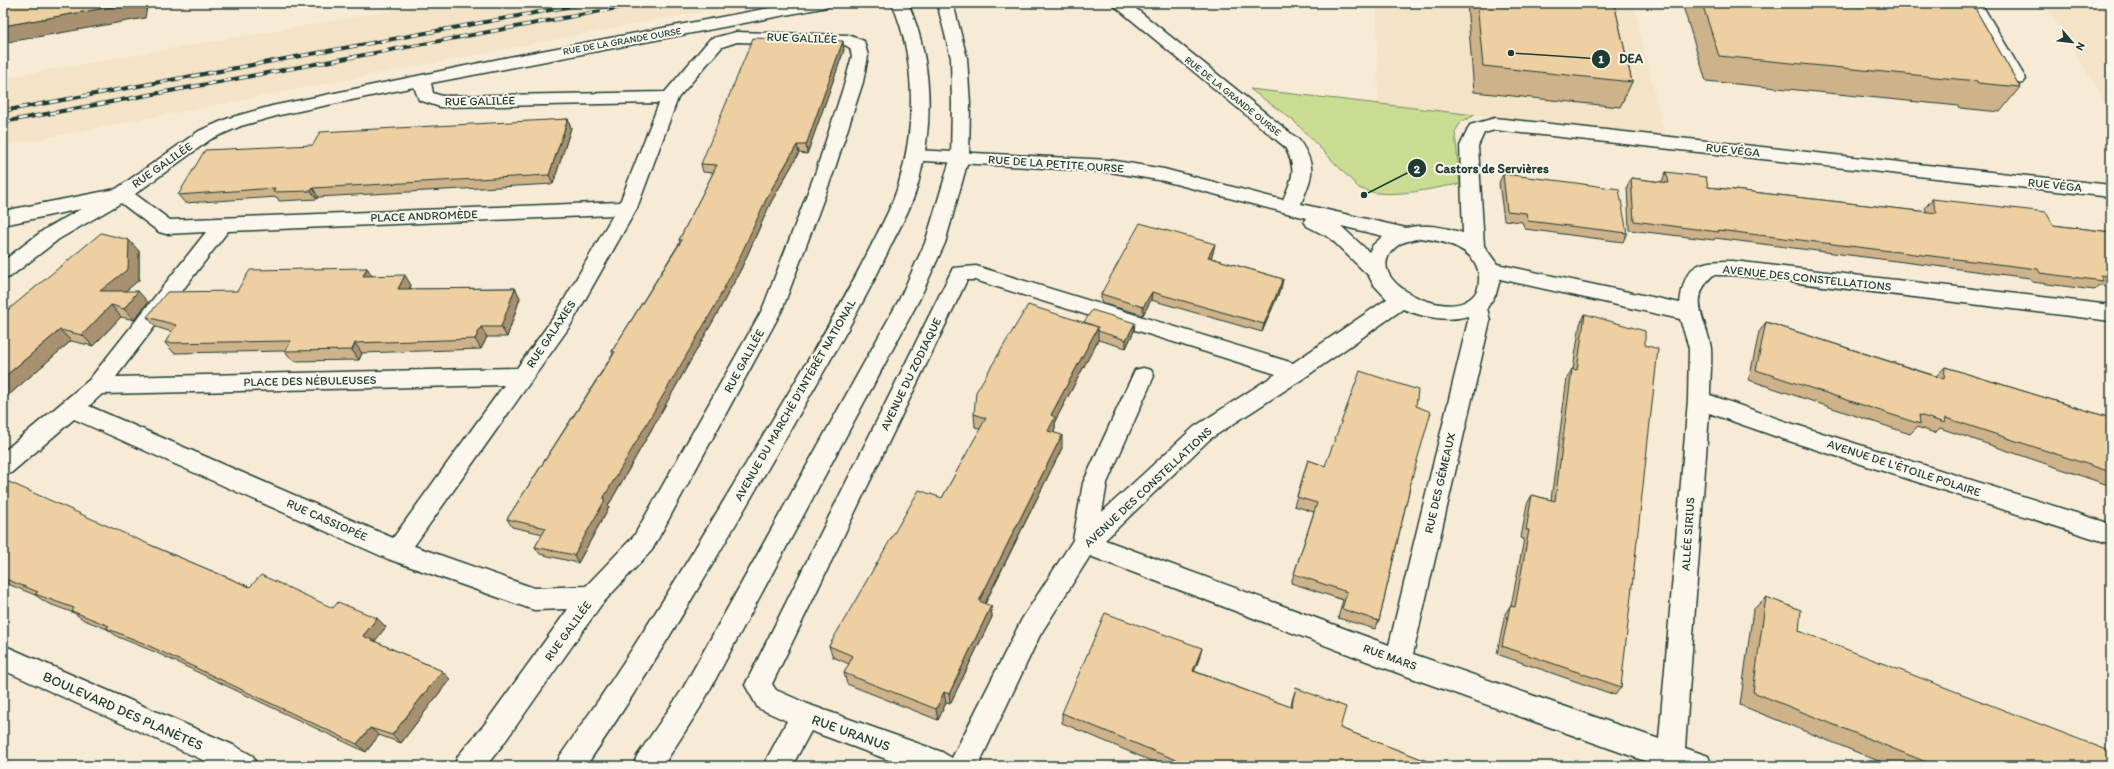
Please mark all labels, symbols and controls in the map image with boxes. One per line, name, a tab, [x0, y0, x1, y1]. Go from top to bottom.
north arrow	[2052, 22, 2092, 62]
street label: RUE DE LA GRANDE OURSE	[562, 24, 683, 58]
street label: RUE GALILÉE	[767, 30, 838, 46]
text: N	[2073, 40, 2088, 53]
callout: DEA	[1591, 46, 1651, 71]
text: DEA	[1619, 51, 1644, 66]
text: 1	[1598, 52, 1604, 66]
street label: RUE DE LA GRANDE OURSE	[1182, 53, 1284, 139]
street label: RUE GALILÉE	[445, 93, 516, 109]
street label: RUE GALILÉE	[129, 139, 195, 191]
street label: RUE VÉGA	[1705, 140, 1761, 160]
street label: RUE DE LA PETITE OURSE	[988, 152, 1125, 176]
callout: Castors de Servières	[1407, 156, 1557, 181]
text: Castors de Servières	[1435, 161, 1549, 176]
text: 2	[1414, 162, 1421, 176]
street label: RUE VÉGA	[2027, 175, 2083, 195]
street label: PLACE ANDROMÈDE	[370, 207, 478, 225]
street label: AVENUE DES CONSTELLATIONS	[1722, 262, 1892, 294]
street label: RUE GALAXIES	[523, 297, 579, 370]
street label: AVENUE DU MARCHÉ D'INTÉRÊT NATIONAL	[731, 297, 859, 503]
street label: AVENUE DU ZODIAQUE	[878, 315, 945, 433]
street label: RUE GALILÉE	[721, 327, 767, 395]
street label: PLACE DES NÉBULEUSES	[243, 373, 377, 389]
street label: AVENUE DES CONSTELLATIONS	[1081, 424, 1215, 550]
street label: RUE DES GÉMEAUX	[1422, 431, 1458, 535]
street label: AVENUE DE L'ÉTOILE POLAIRE	[1826, 437, 1983, 500]
street label: RUE CASSIOPÉE	[285, 496, 370, 544]
street label: ALLÉE SIRIUS	[1678, 497, 1698, 571]
street label: RUE GALILÉE	[542, 598, 595, 664]
street label: RUE MARS	[1361, 641, 1419, 673]
street label: BOULEVARD DES PLANÈTES	[40, 668, 206, 754]
street label: RUE URANUS	[809, 711, 893, 755]

